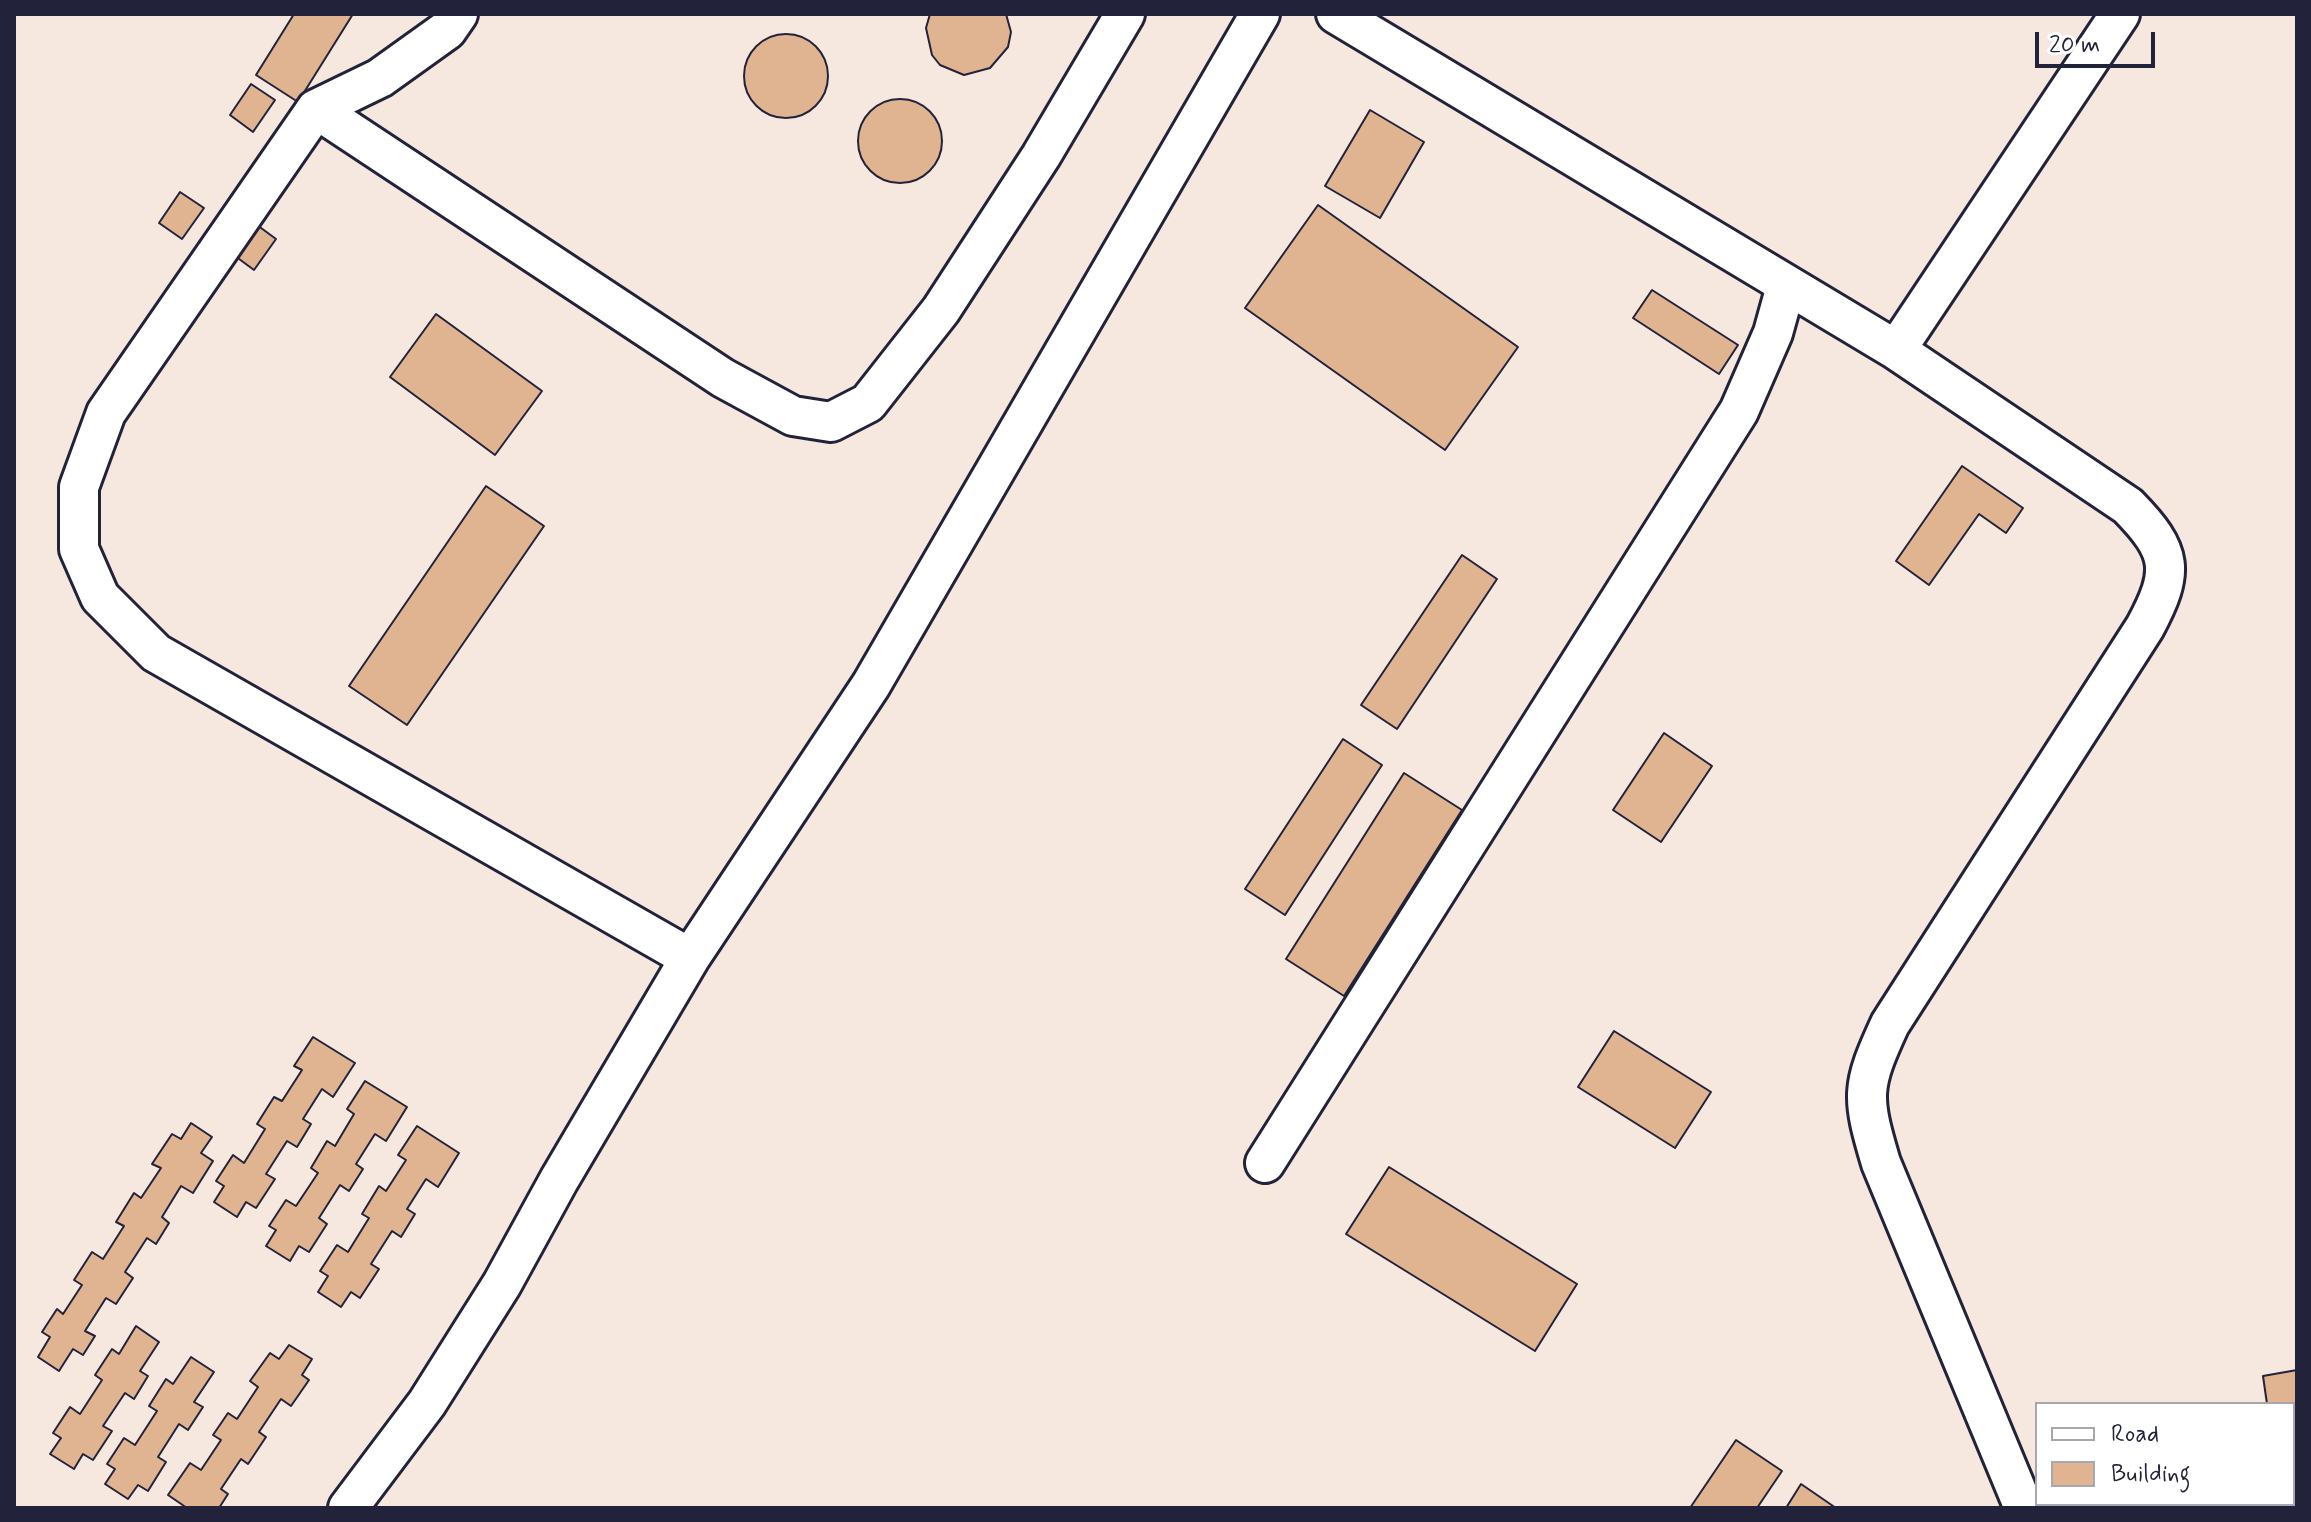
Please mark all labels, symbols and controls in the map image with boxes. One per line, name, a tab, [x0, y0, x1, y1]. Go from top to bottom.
scale bar	[2039, 16, 2159, 66]
text: 20 m	[2049, 30, 2100, 61]
legend	[2035, 1402, 2295, 1506]
text: Road	[2111, 1419, 2159, 1450]
text: Building	[2111, 1459, 2191, 1490]

